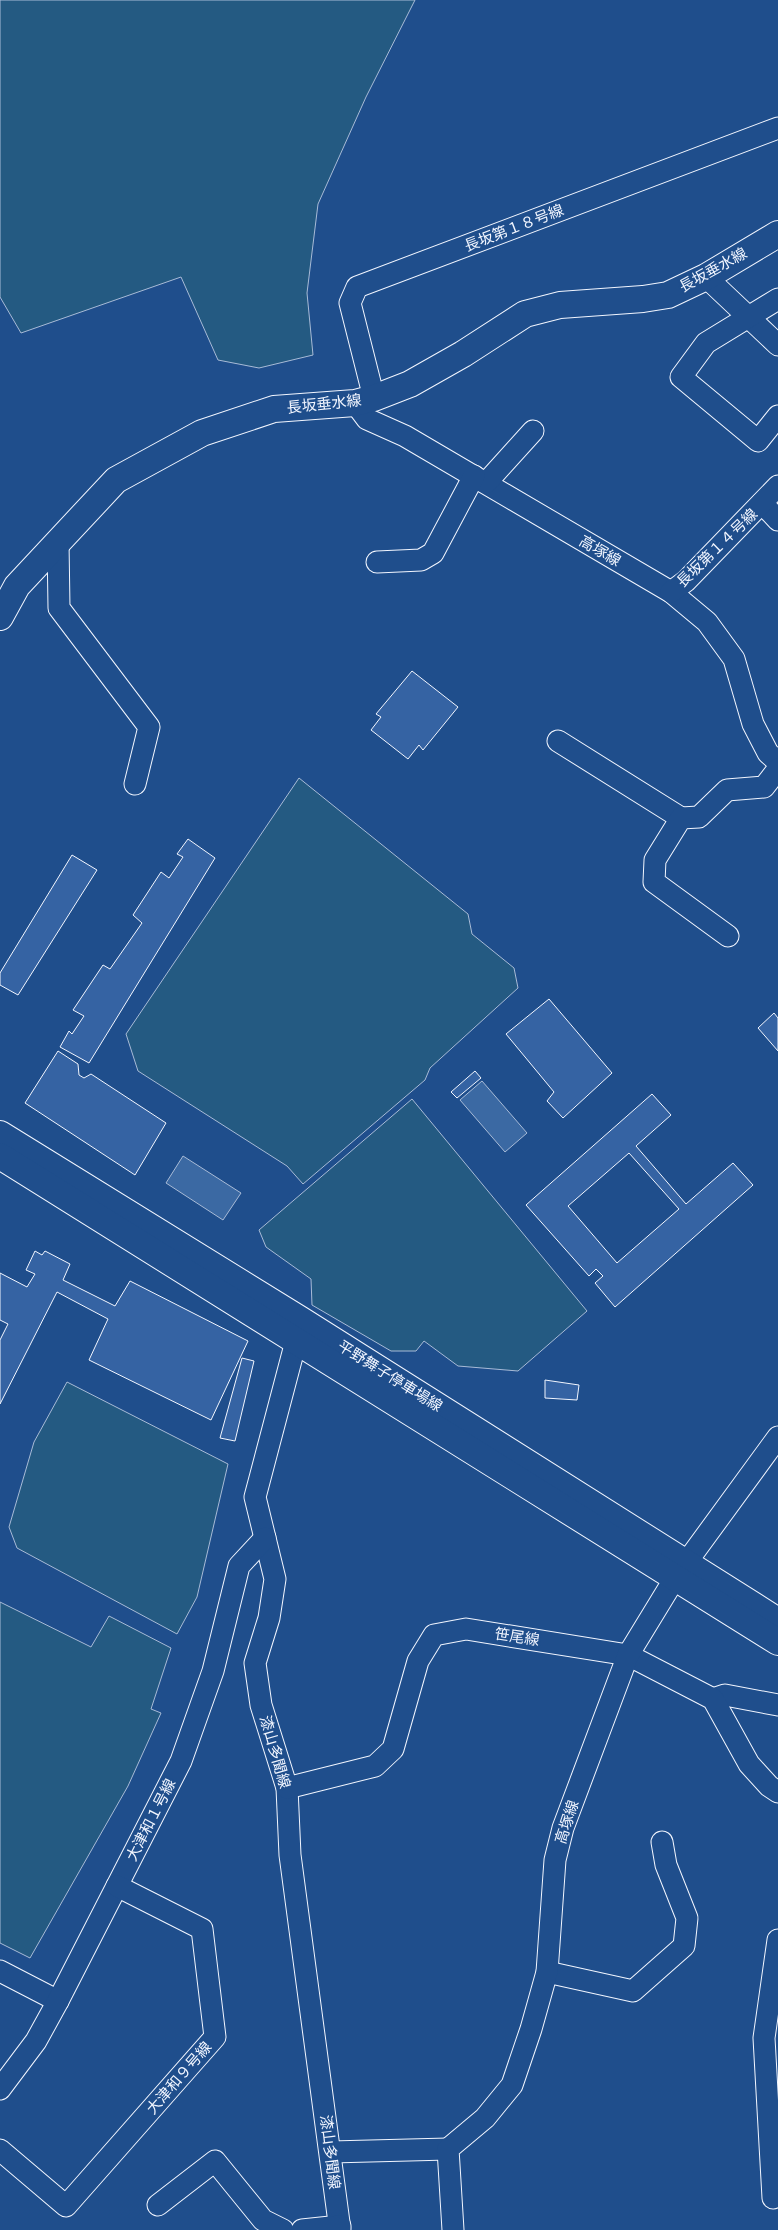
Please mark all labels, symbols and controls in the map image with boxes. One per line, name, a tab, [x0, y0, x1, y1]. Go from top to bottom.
street label: 長坂第１８号線	[461, 199, 566, 255]
street label: 長坂垂水線	[675, 242, 750, 296]
street label: 長坂垂水線	[286, 389, 362, 417]
street label: 長坂第１４号線	[672, 504, 761, 591]
street label: 高塚線	[576, 530, 625, 570]
street label: 平野舞子停車場線	[334, 1335, 447, 1415]
street label: 笹尾線	[493, 1623, 541, 1649]
street label: 漆山多聞線	[256, 1713, 296, 1791]
street label: 大津和１号線	[121, 1775, 179, 1864]
street label: 高塚線	[550, 1797, 583, 1846]
street label: 大津和９号線	[141, 2037, 215, 2118]
street label: 漆山多聞線	[316, 2113, 345, 2190]

